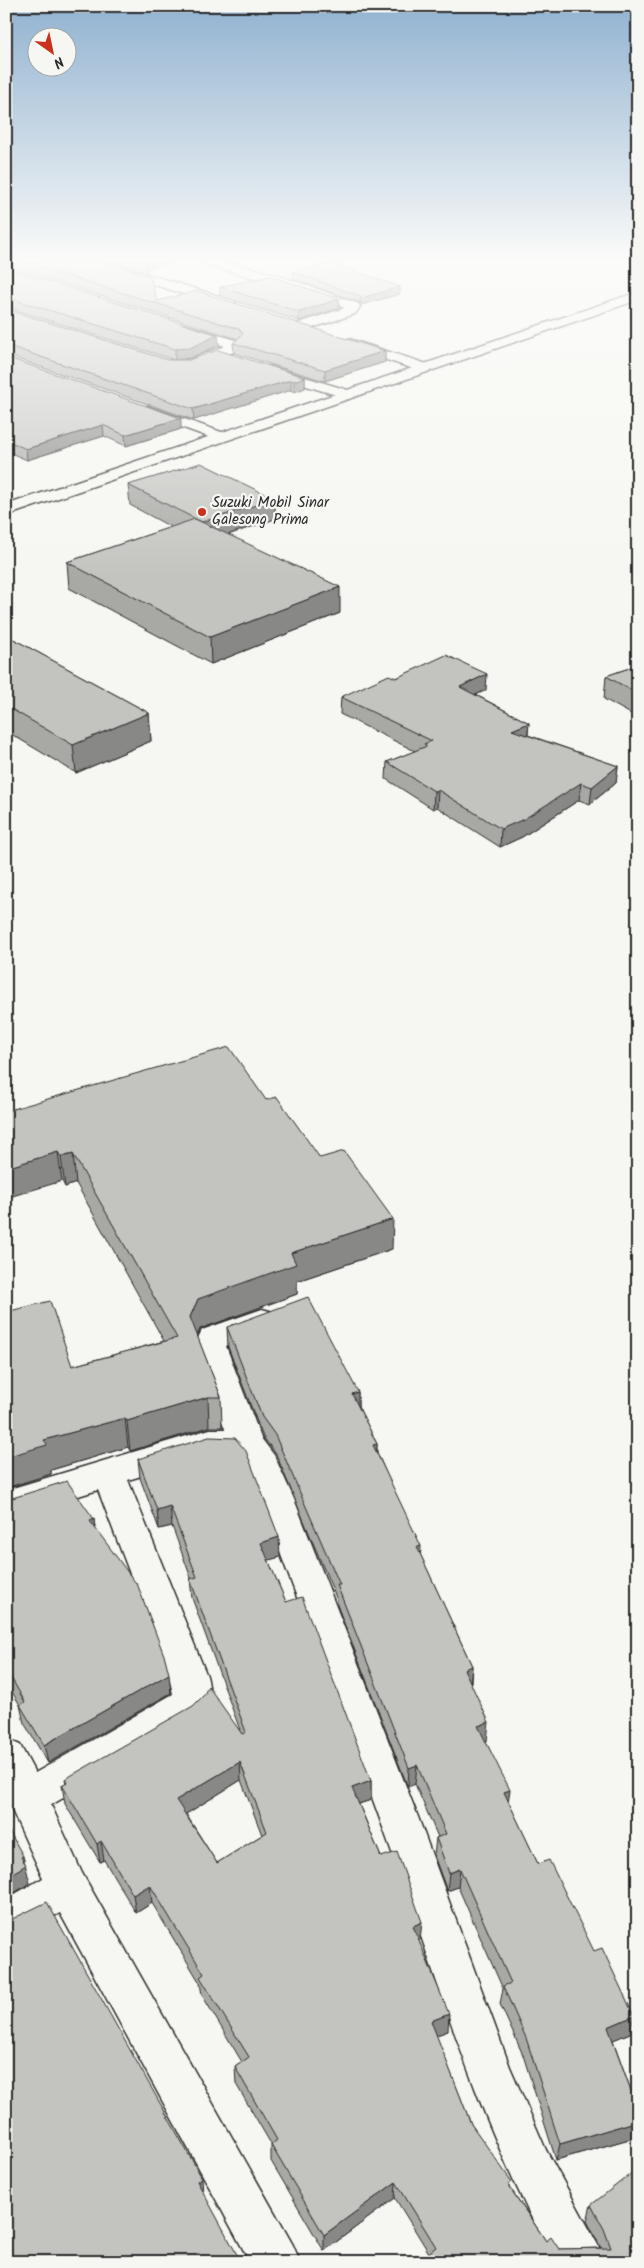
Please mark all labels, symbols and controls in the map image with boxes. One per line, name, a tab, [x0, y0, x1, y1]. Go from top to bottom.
north arrow	[28, 28, 78, 78]
text: N	[49, 50, 68, 74]
place label: Suzuki Mobil Sinar Galesong Prima	[212, 491, 330, 532]
marker: Suzuki Mobil Sinar Galesong Prima	[196, 506, 208, 518]

